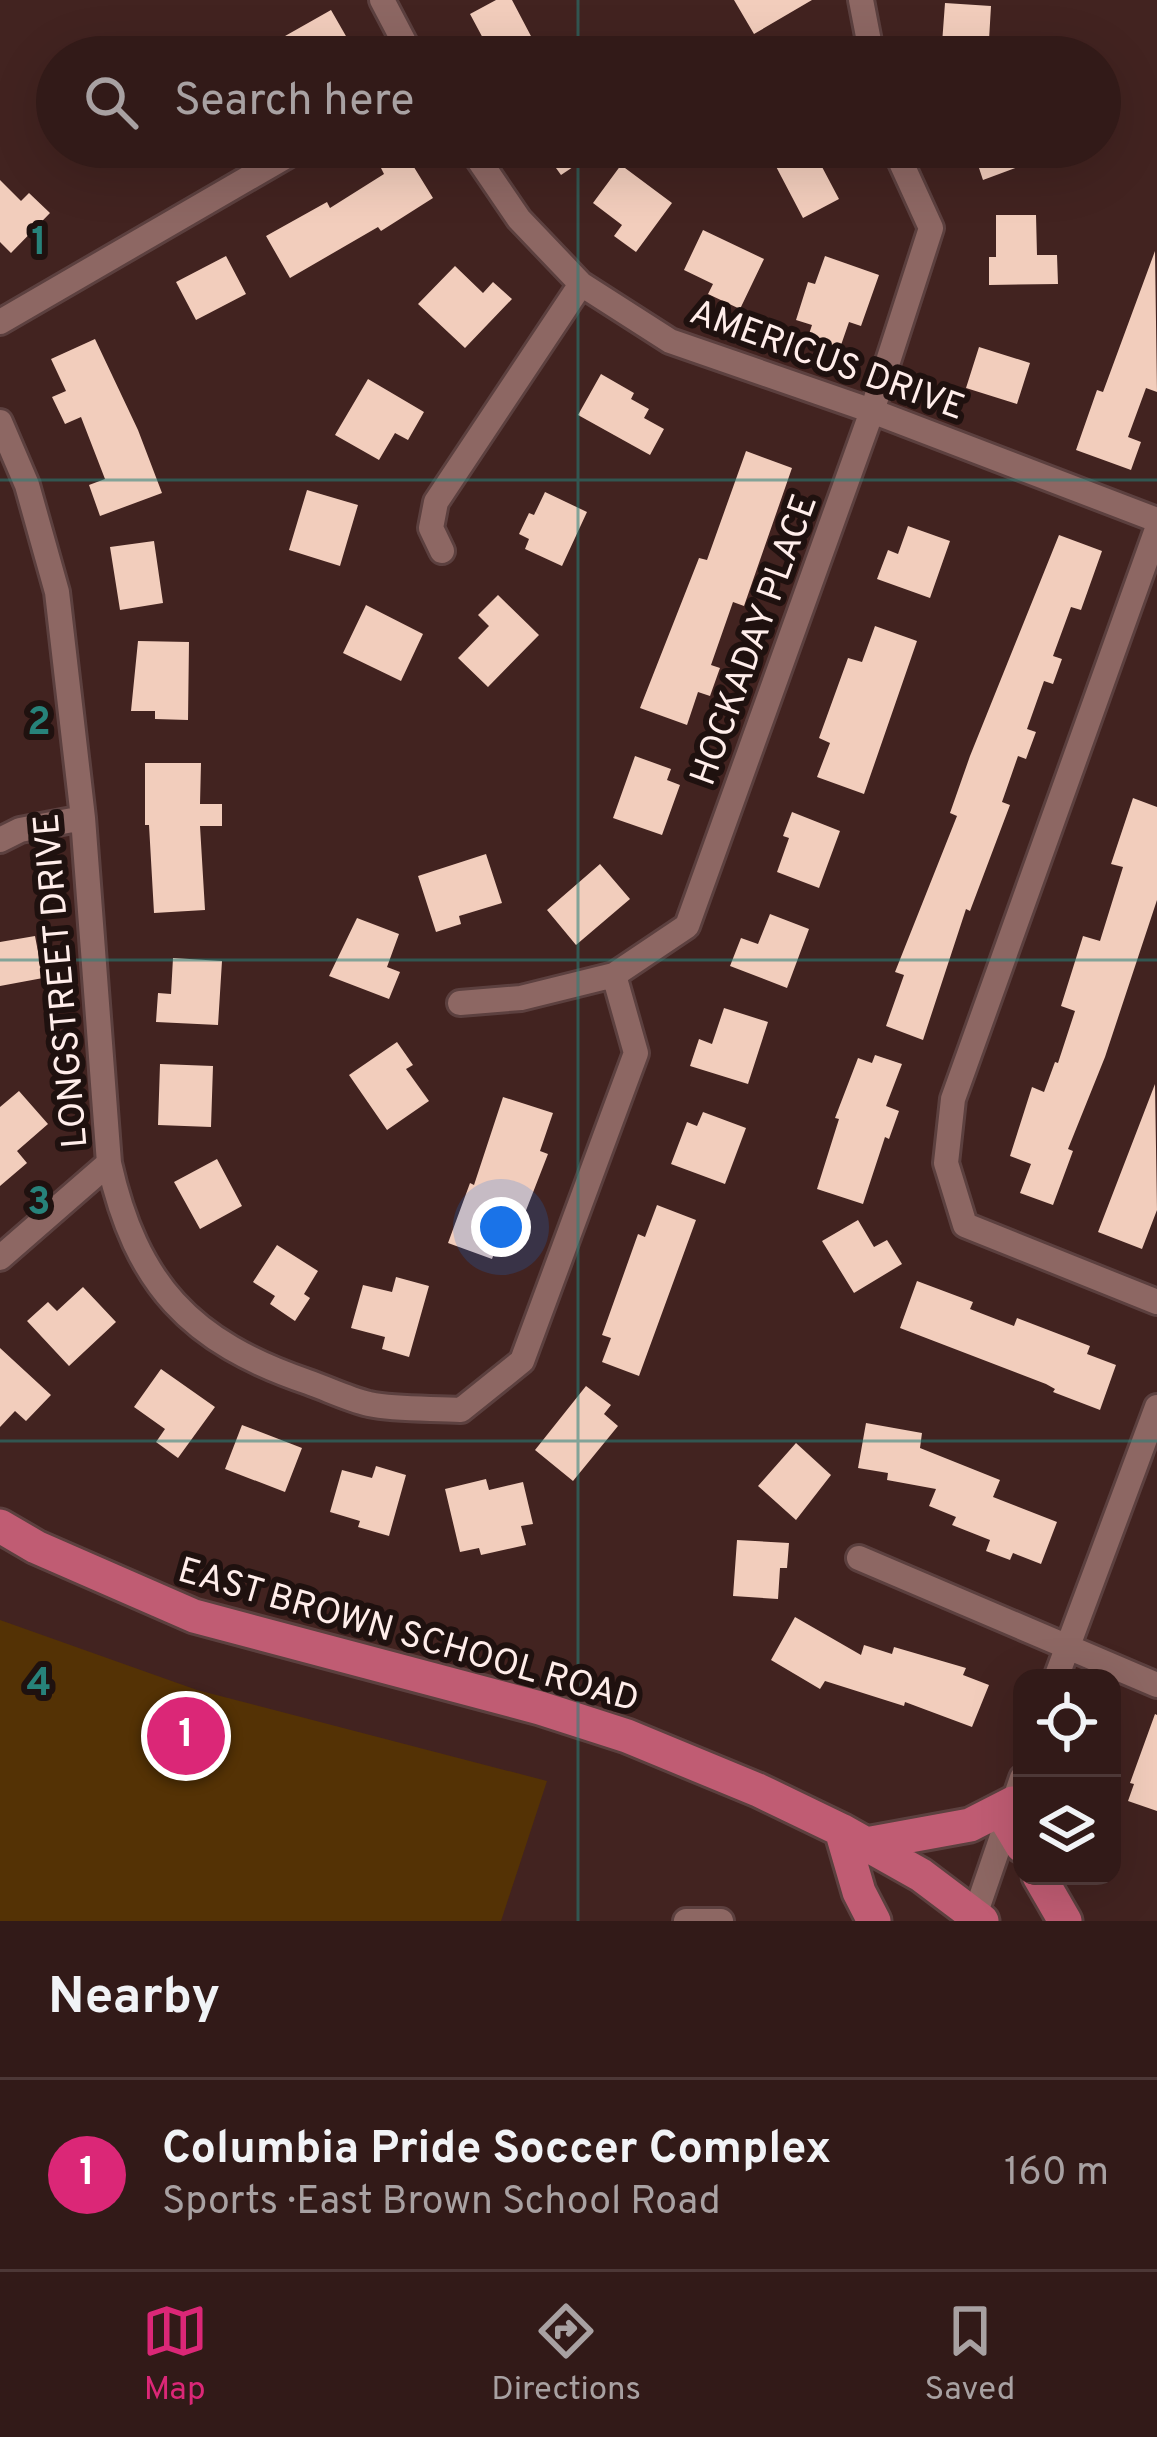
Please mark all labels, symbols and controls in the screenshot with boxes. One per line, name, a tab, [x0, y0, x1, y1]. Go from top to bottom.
search box	[36, 36, 1121, 168]
icon: search	[78, 69, 144, 135]
text: Search here	[174, 74, 414, 131]
text: 1	[31, 220, 47, 269]
street label: AMERICUS DRIVE	[683, 291, 970, 433]
street label: HOCKADAY PLACE	[682, 488, 830, 792]
text: 2	[27, 700, 51, 749]
street label: LONGSTREET DRIVE	[25, 812, 101, 1150]
text: 3	[27, 1180, 51, 1229]
your location	[471, 1197, 531, 1257]
street label: EAST BROWN SCHOOL ROAD	[172, 1549, 644, 1725]
text: 4	[26, 1661, 52, 1710]
map controls	[1013, 1669, 1121, 1885]
button: locate	[1013, 1669, 1121, 1777]
pin: 1	[147, 1691, 225, 1781]
button: layers	[1013, 1777, 1121, 1885]
text: Nearby	[48, 1967, 220, 2032]
text: Columbia Pride Soccer Complex	[162, 2122, 831, 2179]
text: 1	[79, 2150, 95, 2199]
text: 160 m	[1004, 2150, 1109, 2199]
text: Sports · East Brown School Road	[162, 2179, 721, 2228]
tab: Map	[142, 2298, 208, 2412]
tab: Directions	[491, 2298, 641, 2412]
tab: Saved	[925, 2298, 1015, 2412]

